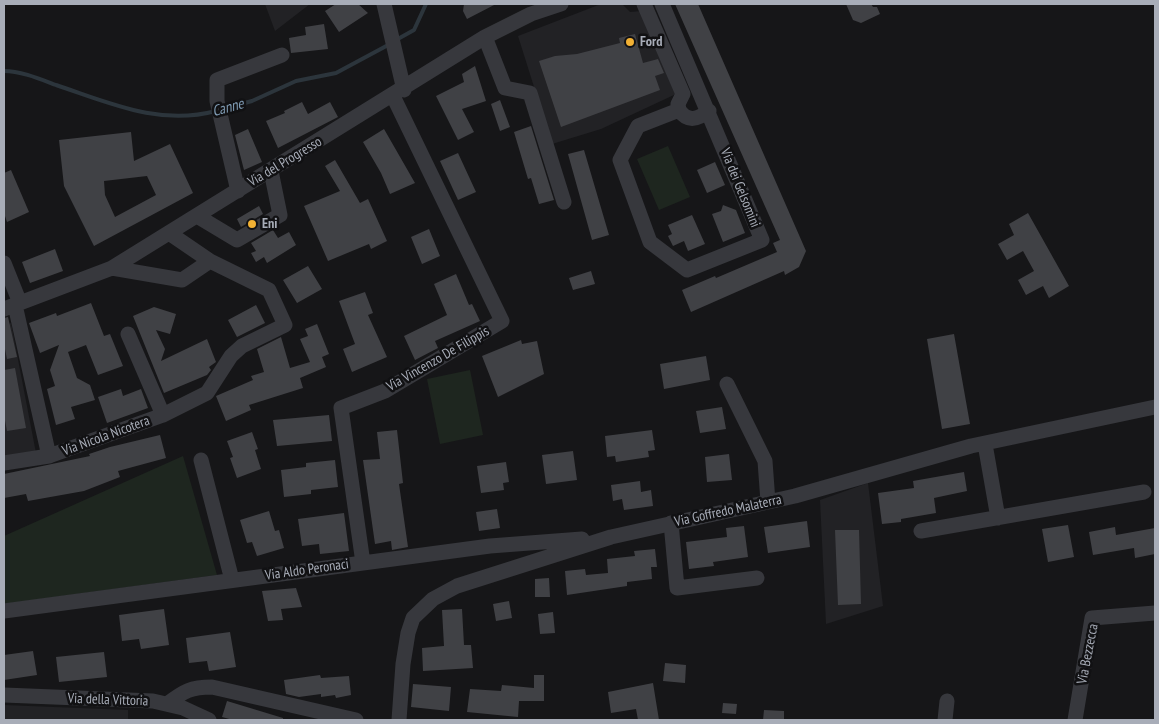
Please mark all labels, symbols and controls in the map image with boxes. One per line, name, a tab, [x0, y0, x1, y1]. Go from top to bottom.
place label: Ford	[640, 34, 662, 50]
marker: Ford	[624, 36, 636, 48]
water label: Canne	[210, 95, 246, 121]
street label: Via del Progresso	[245, 133, 325, 191]
street label: Via dei Gelsomini	[716, 146, 764, 230]
place label: Eni	[262, 216, 277, 232]
marker: Eni	[246, 218, 258, 230]
street label: Via Vincenzo De Filippis	[384, 323, 492, 395]
street label: Via Nicola Nicotera	[60, 412, 152, 460]
street label: Via Goffredo Malaterra	[673, 491, 783, 531]
street label: Via Aldo Peronaci	[264, 556, 350, 584]
street label: Via Bezzecca	[1074, 622, 1102, 686]
street label: Via della Vittoria	[67, 690, 149, 710]

